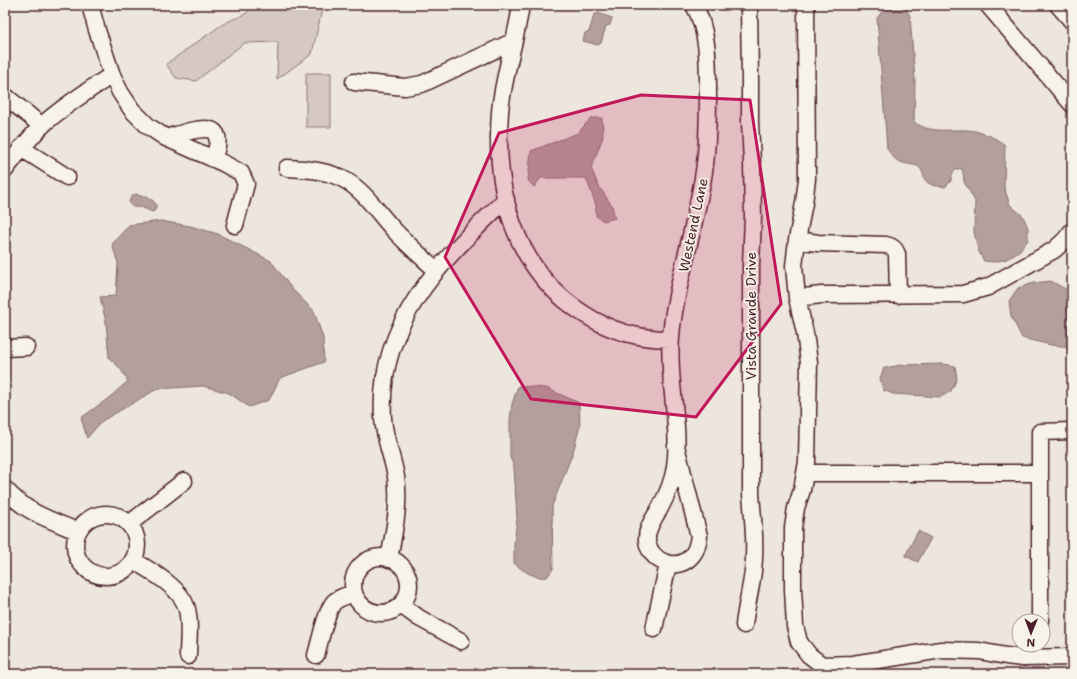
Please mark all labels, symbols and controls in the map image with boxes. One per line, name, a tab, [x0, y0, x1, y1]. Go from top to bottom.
street label: Westend Lane	[674, 176, 712, 274]
street label: Vista Grande Drive	[742, 252, 760, 380]
north arrow	[1011, 613, 1051, 653]
text: N	[1026, 635, 1035, 650]

